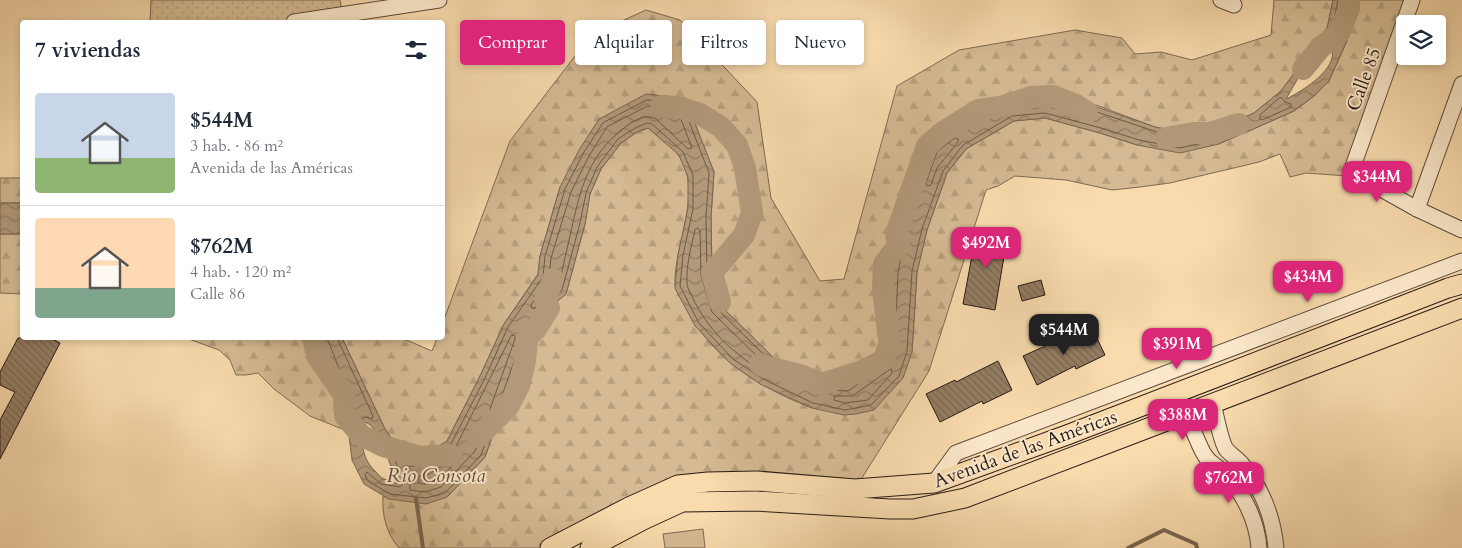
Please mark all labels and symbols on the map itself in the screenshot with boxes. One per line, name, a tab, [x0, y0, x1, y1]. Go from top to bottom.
street label: Calle 85	[1341, 44, 1387, 115]
pin: $344M	[1342, 160, 1412, 203]
pin: $492M	[951, 226, 1021, 269]
pin: $434M	[1273, 260, 1343, 303]
pin: $544M	[1029, 314, 1099, 356]
pin: $391M	[1142, 328, 1212, 370]
pin: $388M	[1148, 398, 1218, 441]
street label: Avenida de las Américas	[930, 404, 1121, 494]
water label: Rio Consota	[387, 462, 485, 489]
pin: $762M	[1194, 462, 1264, 504]

